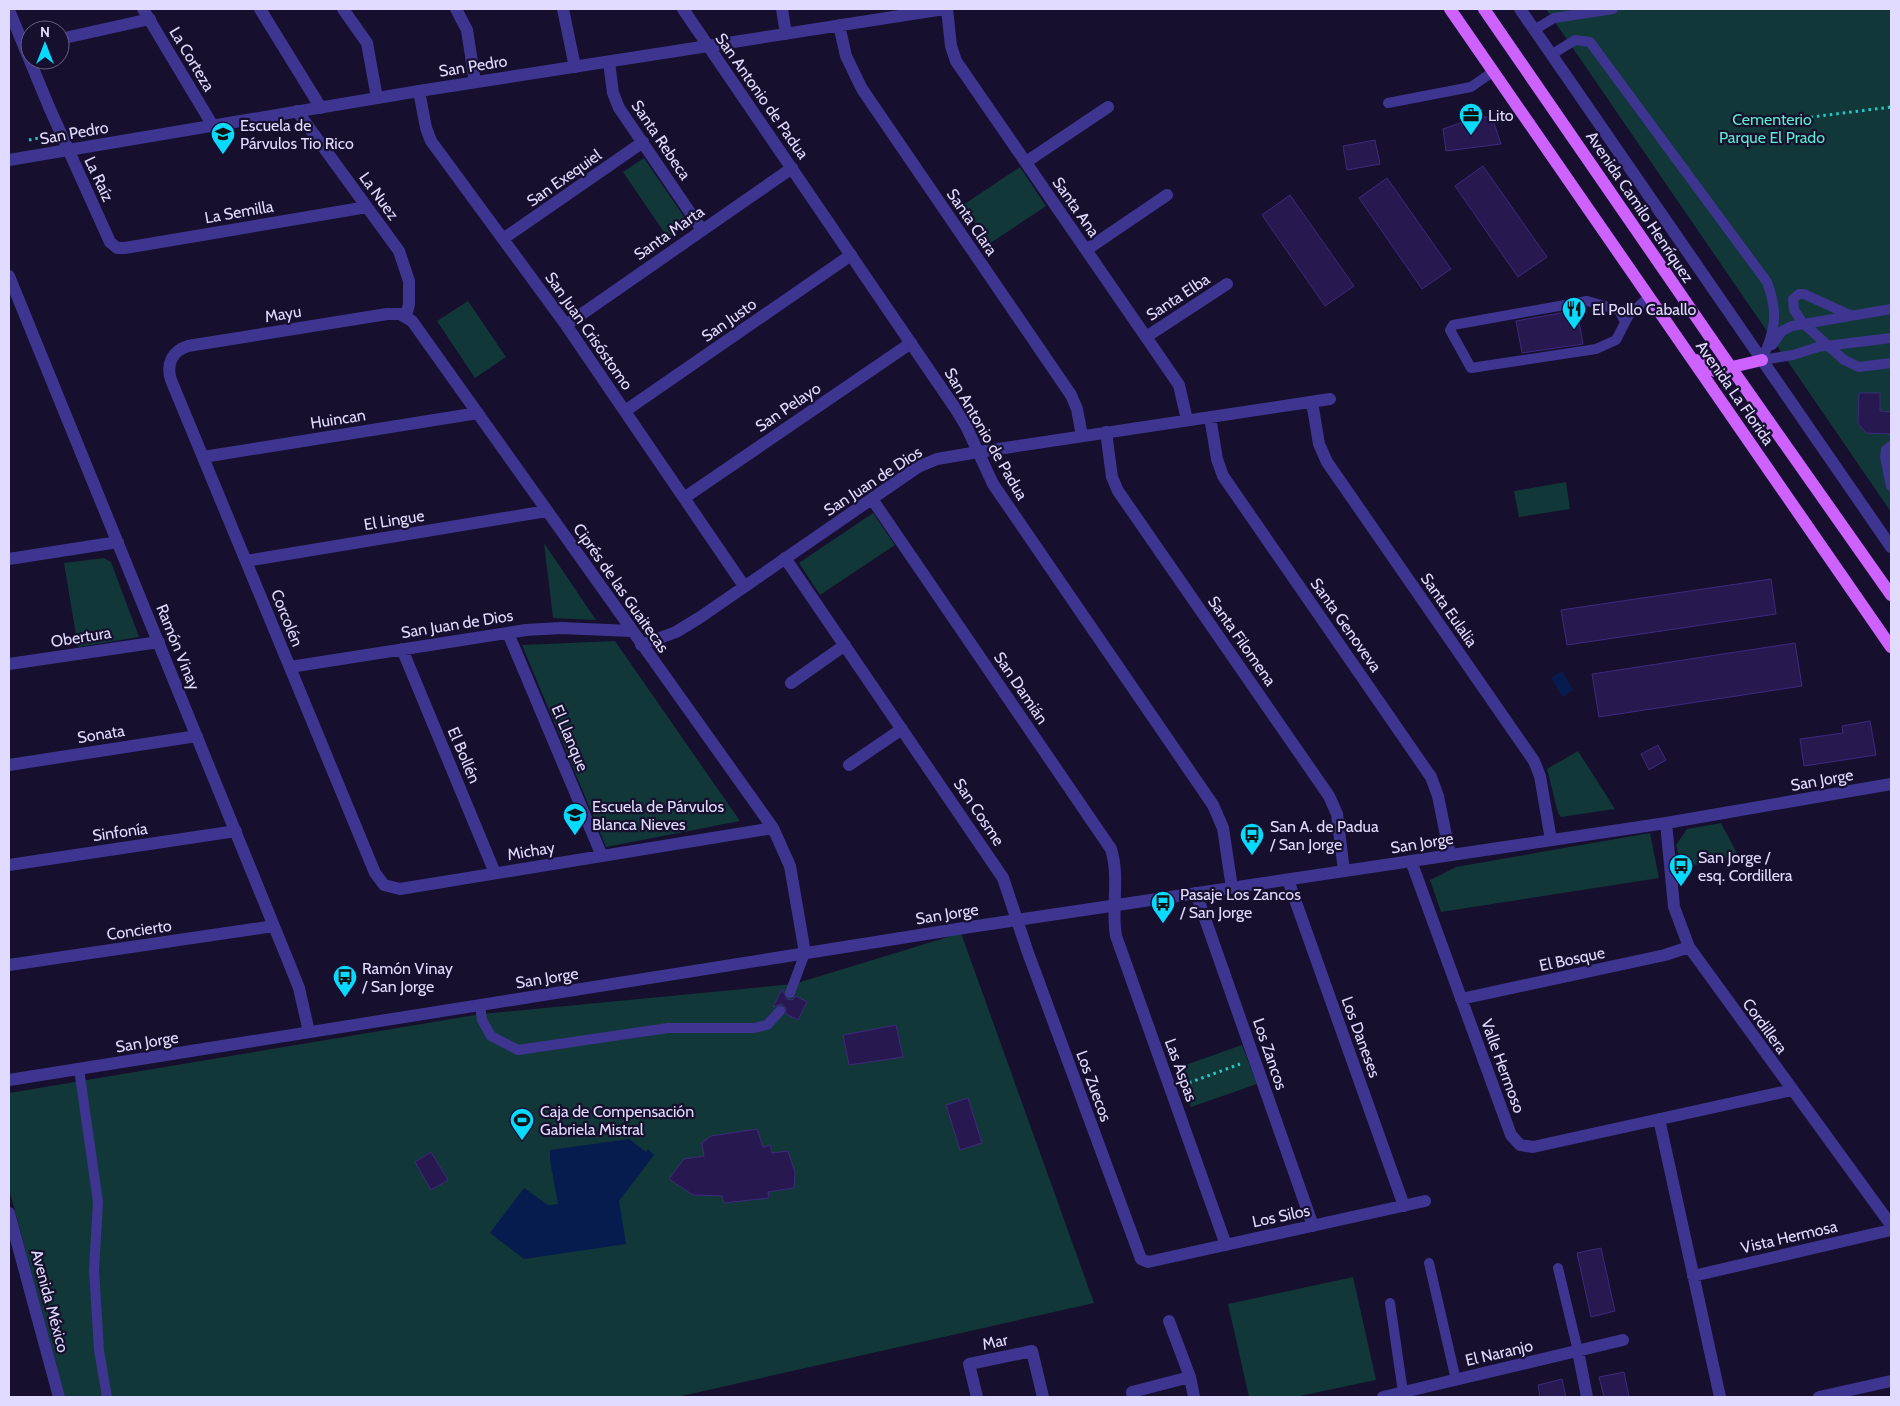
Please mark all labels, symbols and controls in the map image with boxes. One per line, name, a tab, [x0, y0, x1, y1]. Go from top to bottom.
north arrow	[20, 20, 70, 70]
text: N	[40, 23, 50, 41]
street label: La Corteza	[165, 23, 219, 95]
street label: San Antonio de Padua	[711, 29, 813, 163]
street label: San Pedro	[437, 51, 509, 81]
street label: Santa Rebeca	[627, 97, 695, 184]
office icon: Lito	[1458, 102, 1484, 136]
place label: Lito	[1488, 106, 1514, 125]
park label: Cementerio Parque El Prado	[1719, 110, 1825, 147]
place label: Escuela de Párvulos Tio Rico	[240, 116, 354, 153]
street label: San Pedro	[38, 118, 110, 148]
school or university icon: Escuela de Párvulos Tio Rico	[210, 121, 236, 155]
street label: Avenida Camilo Henríquez	[1582, 128, 1698, 287]
street label: San Exequiel	[523, 145, 605, 211]
street label: La Raíz	[80, 153, 118, 205]
street label: La Nuez	[355, 168, 403, 224]
street label: Santa Ana	[1048, 173, 1104, 241]
street label: Santa Clara	[943, 185, 1001, 259]
street label: La Semilla	[203, 197, 275, 227]
street label: Santa Marta	[630, 202, 708, 264]
street label: San Juan Crisóstomo	[541, 269, 637, 394]
street label: Santa Elba	[1143, 269, 1214, 324]
street label: San Justo	[698, 294, 760, 346]
restaurant icon: El Pollo Caballo	[1561, 296, 1587, 330]
place label: El Pollo Caballo	[1592, 300, 1696, 319]
street label: Mayu	[263, 302, 303, 326]
street label: Avenida La Florida	[1692, 337, 1778, 449]
street label: San Antonio de Padua	[940, 365, 1032, 504]
street label: San Pelayo	[752, 378, 824, 436]
street label: Huincan	[309, 405, 367, 433]
street label: San Juan de Dios	[820, 442, 926, 520]
street label: El Lingue	[362, 506, 426, 534]
street label: Ciprés de las Guaitecas	[569, 520, 673, 657]
street label: Santa Eulalia	[1417, 569, 1482, 651]
street label: Santa Genoveva	[1307, 574, 1386, 676]
street label: Corcolén	[267, 587, 307, 649]
street label: Santa Filomena	[1204, 592, 1280, 690]
street label: Ramón Vinay	[152, 601, 204, 693]
street label: San Juan de Dios	[400, 606, 515, 642]
street label: Obertura	[50, 623, 113, 651]
street label: San Damián	[990, 648, 1052, 728]
street label: El Llanque	[548, 702, 592, 774]
street label: Sonata	[76, 721, 126, 747]
street label: El Bollén	[444, 724, 484, 786]
street label: San Jorge	[1789, 765, 1855, 795]
street label: San Cosme	[950, 775, 1008, 849]
place label: Escuela de Párvulos Blanca Nieves	[592, 797, 724, 834]
school or university icon: Escuela de Párvulos Blanca Nieves	[562, 802, 588, 836]
place label: San A. de Padua / San Jorge	[1269, 817, 1379, 854]
street label: Sinfonía	[91, 819, 149, 845]
bus stop icon: San A. de Padua / San Jorge	[1239, 822, 1265, 856]
street label: San Jorge	[1389, 829, 1455, 857]
street label: Michay	[506, 838, 556, 864]
place label: San Jorge / esq. Cordillera	[1698, 848, 1793, 885]
bus stop icon: San Jorge / esq. Cordillera	[1668, 853, 1694, 887]
place label: Pasaje Los Zancos / San Jorge	[1179, 885, 1301, 922]
bus stop icon: Pasaje Los Zancos / San Jorge	[1150, 890, 1176, 924]
street label: San Jorge	[914, 900, 980, 928]
street label: Concierto	[105, 916, 173, 944]
street label: El Bosque	[1537, 943, 1607, 975]
place label: Ramón Vinay / San Jorge	[361, 959, 453, 996]
bus stop icon: Ramón Vinay / San Jorge	[332, 964, 358, 998]
street label: San Jorge	[514, 964, 580, 992]
street label: Los Daneses	[1338, 994, 1385, 1080]
street label: Cordillera	[1739, 995, 1792, 1058]
street label: Los Zancos	[1249, 1016, 1291, 1093]
street label: Valle Hermoso	[1477, 1016, 1529, 1116]
street label: San Jorge	[114, 1028, 180, 1056]
street label: Las Aspas	[1161, 1036, 1201, 1104]
street label: Los Zuecos	[1072, 1048, 1116, 1125]
place label: Caja de Compensación Gabriela Mistral	[540, 1102, 694, 1139]
sports icon: Caja de Compensación Gabriela Mistral	[509, 1107, 535, 1141]
street label: Los Silos	[1250, 1201, 1312, 1231]
street label: Vista Hermosa	[1739, 1217, 1839, 1257]
street label: Avenida México	[27, 1248, 73, 1355]
street label: Mar	[980, 1330, 1010, 1354]
street label: El Naranjo	[1463, 1336, 1535, 1370]

